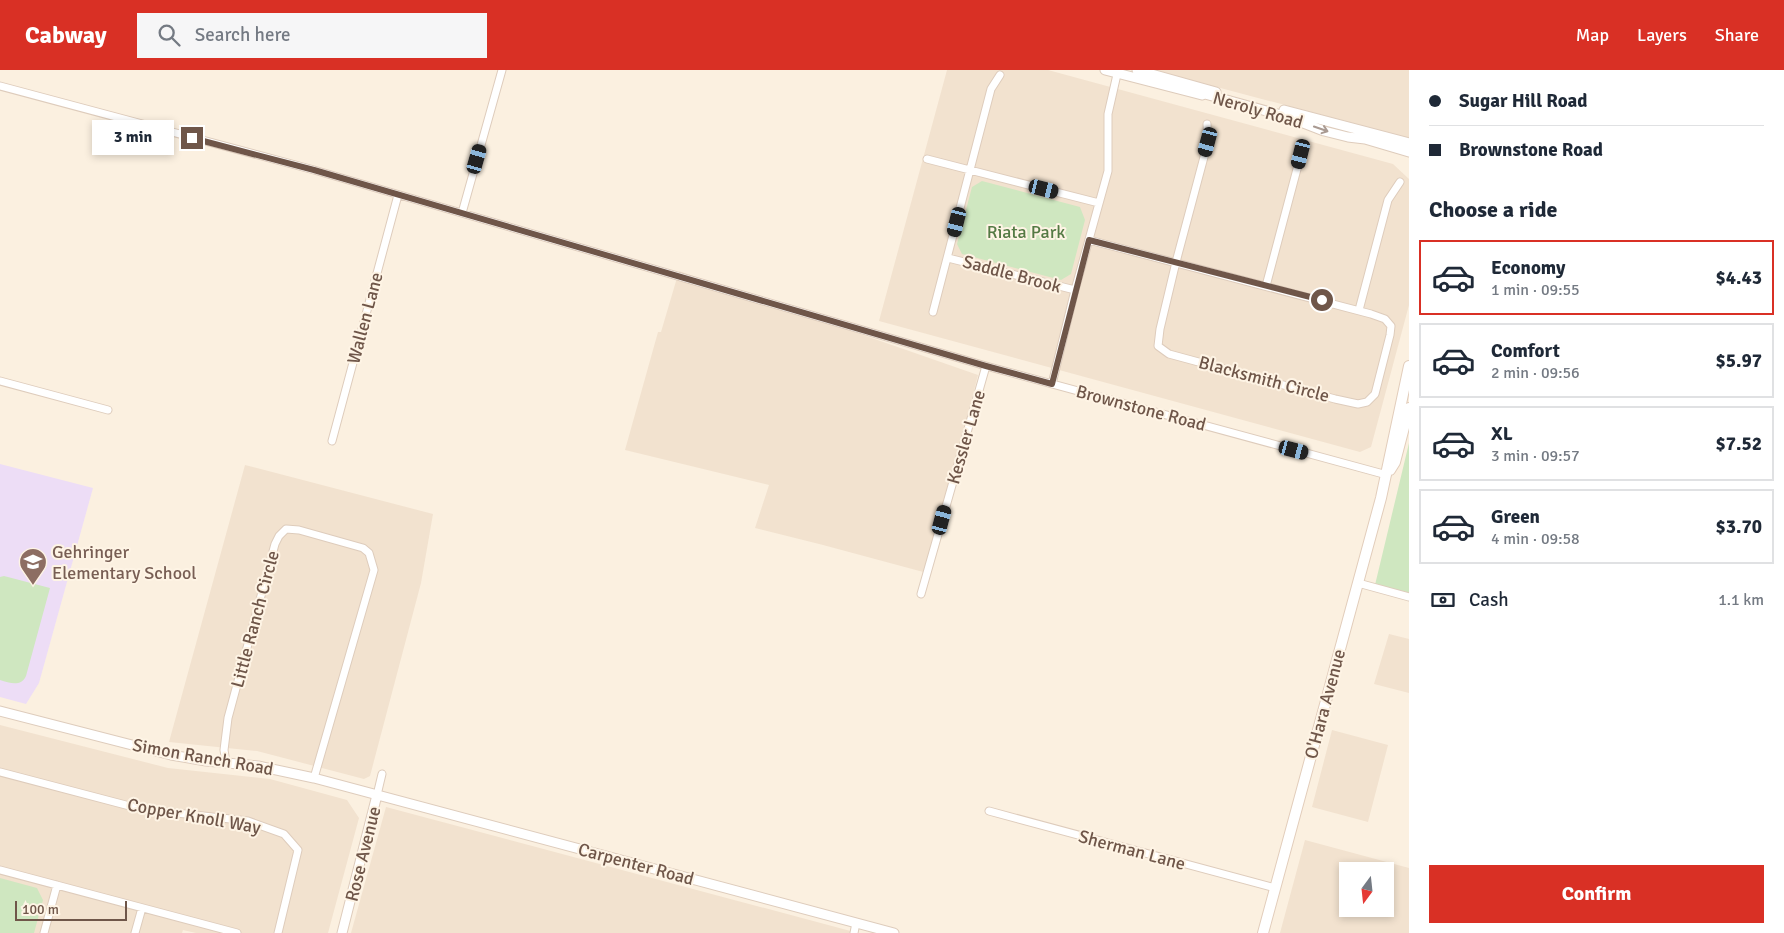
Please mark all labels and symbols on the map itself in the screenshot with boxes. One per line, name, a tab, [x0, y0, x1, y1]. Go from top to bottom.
street label: Neroly Road	[1210, 87, 1306, 133]
callout: 3 min	[92, 120, 174, 156]
one-way arrow	[1313, 125, 1328, 134]
car	[1196, 126, 1219, 158]
route end	[181, 127, 203, 149]
car	[1290, 138, 1311, 170]
car	[465, 143, 488, 175]
car	[1027, 178, 1060, 200]
car	[946, 206, 967, 238]
park label: Riata Park	[987, 221, 1065, 243]
street label: Saddle Brook	[960, 250, 1064, 298]
street label: Wallen Lane	[342, 270, 388, 366]
route start	[1311, 289, 1333, 311]
street label: Blacksmith Circle	[1196, 351, 1332, 407]
street label: Brownstone Road	[1074, 380, 1208, 436]
street label: Kessler Lane	[942, 387, 990, 487]
car	[1277, 439, 1310, 461]
car	[930, 504, 953, 536]
place label: Gehringer Elementary School	[52, 541, 197, 584]
school or university icon: Gehringer Elementary School	[18, 547, 48, 586]
street label: Little Ranch Circle	[226, 548, 284, 690]
street label: O'Hara Avenue	[1300, 647, 1350, 761]
street label: Simon Ranch Road	[131, 734, 275, 780]
street label: Copper Knoll Way	[126, 793, 263, 839]
street label: Rose Avenue	[341, 804, 385, 904]
street label: Sherman Lane	[1076, 825, 1188, 875]
street label: Carpenter Road	[576, 838, 696, 890]
north arrow	[1339, 862, 1394, 918]
scale bar	[15, 898, 128, 921]

